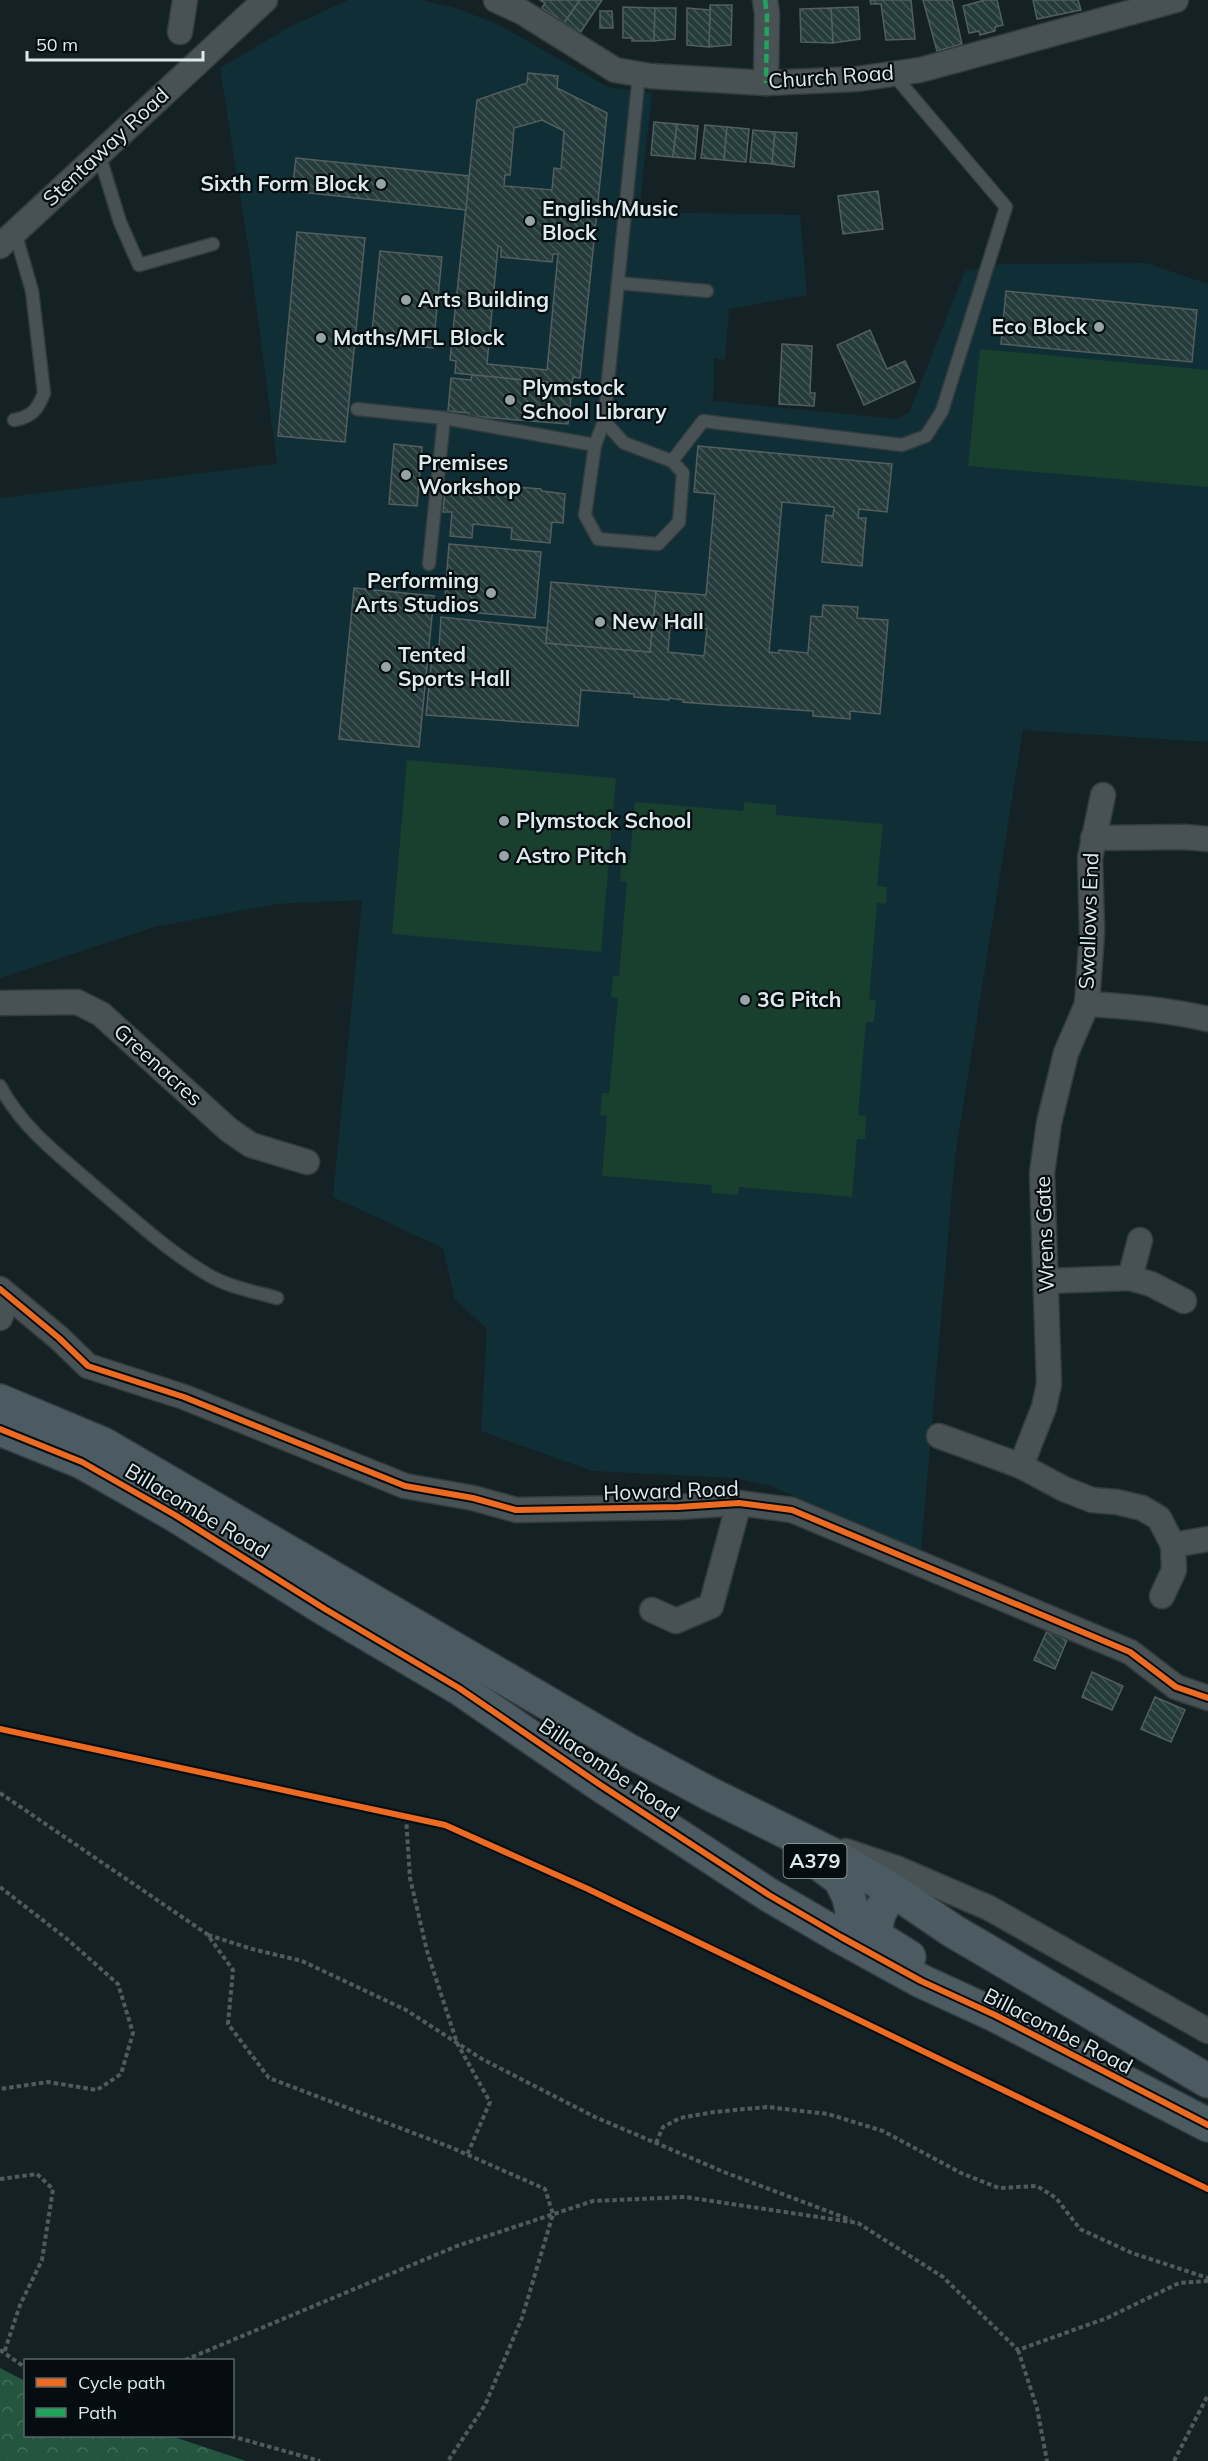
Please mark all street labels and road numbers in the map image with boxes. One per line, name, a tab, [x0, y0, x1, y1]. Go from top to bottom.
street label: Church Road	[767, 59, 895, 93]
street label: Stentaway Road	[37, 81, 174, 211]
street label: Swallows End	[1073, 852, 1103, 990]
street label: Greenacres	[109, 1018, 208, 1111]
street label: Wrens Gate	[1029, 1176, 1059, 1292]
street label: Billacombe Road	[121, 1457, 274, 1563]
street label: Howard Road	[603, 1475, 739, 1505]
street label: Billacombe Road	[535, 1712, 685, 1825]
road number: A379	[784, 1844, 846, 1878]
street label: Billacombe Road	[980, 1981, 1137, 2079]

